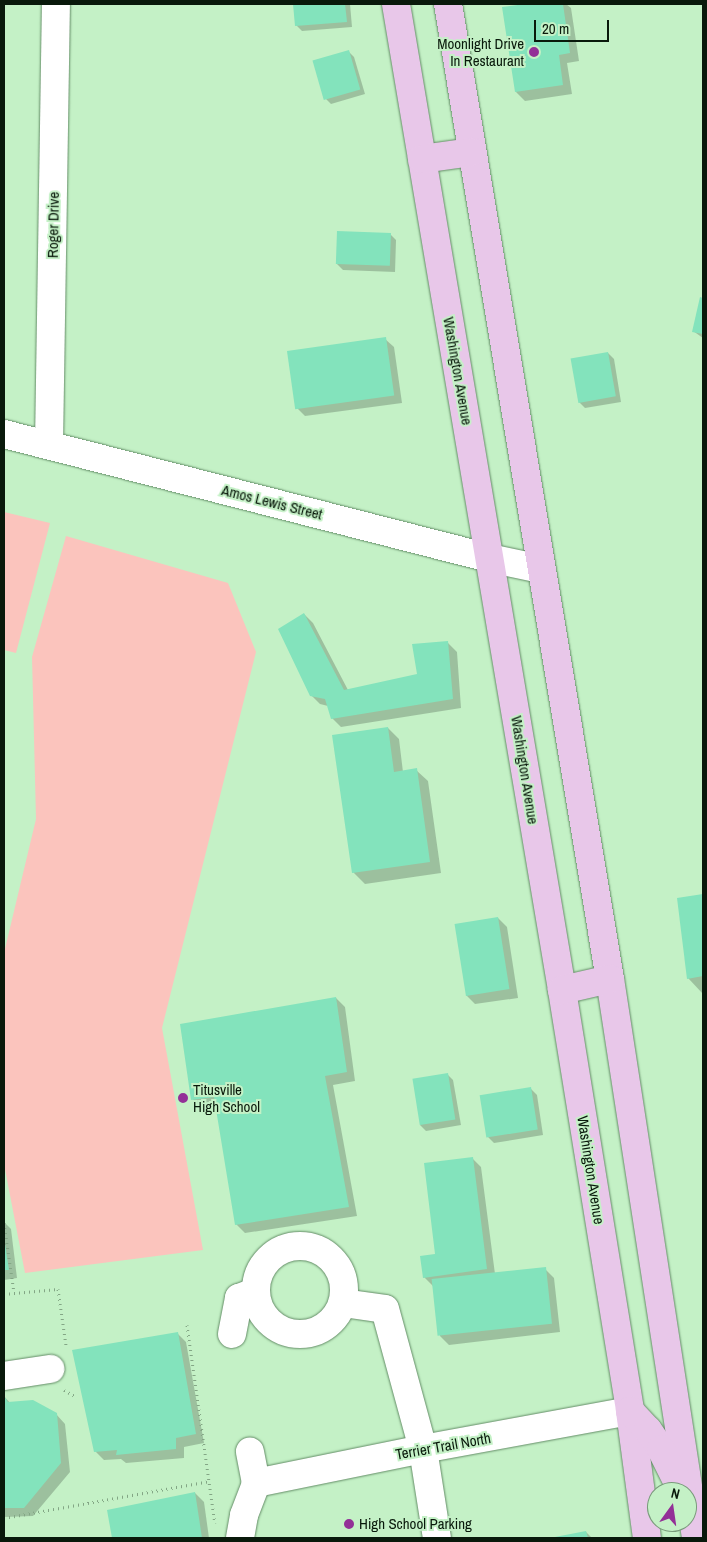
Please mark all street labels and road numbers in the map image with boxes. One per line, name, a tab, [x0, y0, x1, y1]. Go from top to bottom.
street label: Roger Drive	[43, 192, 63, 258]
street label: Washington Avenue	[440, 315, 476, 427]
street label: Amos Lewis Street	[220, 481, 324, 523]
street label: Washington Avenue	[507, 714, 543, 826]
street label: Washington Avenue	[573, 1114, 609, 1226]
street label: Terrier Trail North	[394, 1429, 492, 1463]

